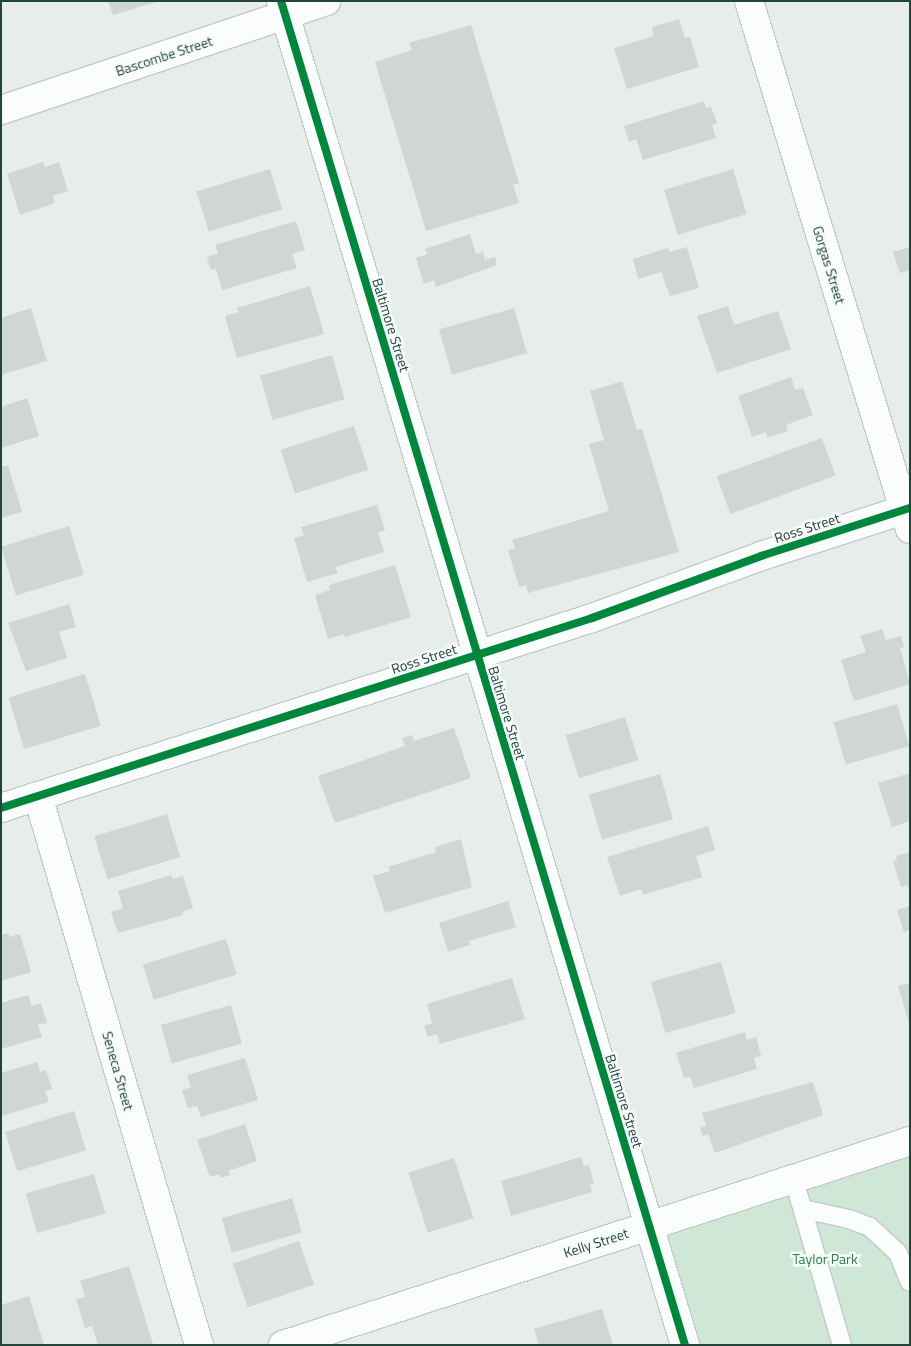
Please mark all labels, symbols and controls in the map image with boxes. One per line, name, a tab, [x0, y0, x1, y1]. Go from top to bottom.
street label: Bascombe Street	[113, 32, 215, 80]
street label: Gorgas Street	[809, 224, 849, 306]
street label: Baltimore Street	[369, 276, 413, 374]
street label: Ross Street	[772, 509, 842, 547]
street label: Ross Street	[389, 640, 459, 678]
street label: Baltimore Street	[485, 664, 529, 762]
street label: Seneca Street	[99, 1029, 137, 1113]
street label: Baltimore Street	[602, 1052, 646, 1150]
street label: Kelly Street	[561, 1225, 631, 1261]
park label: Taylor Park	[792, 1251, 858, 1267]

